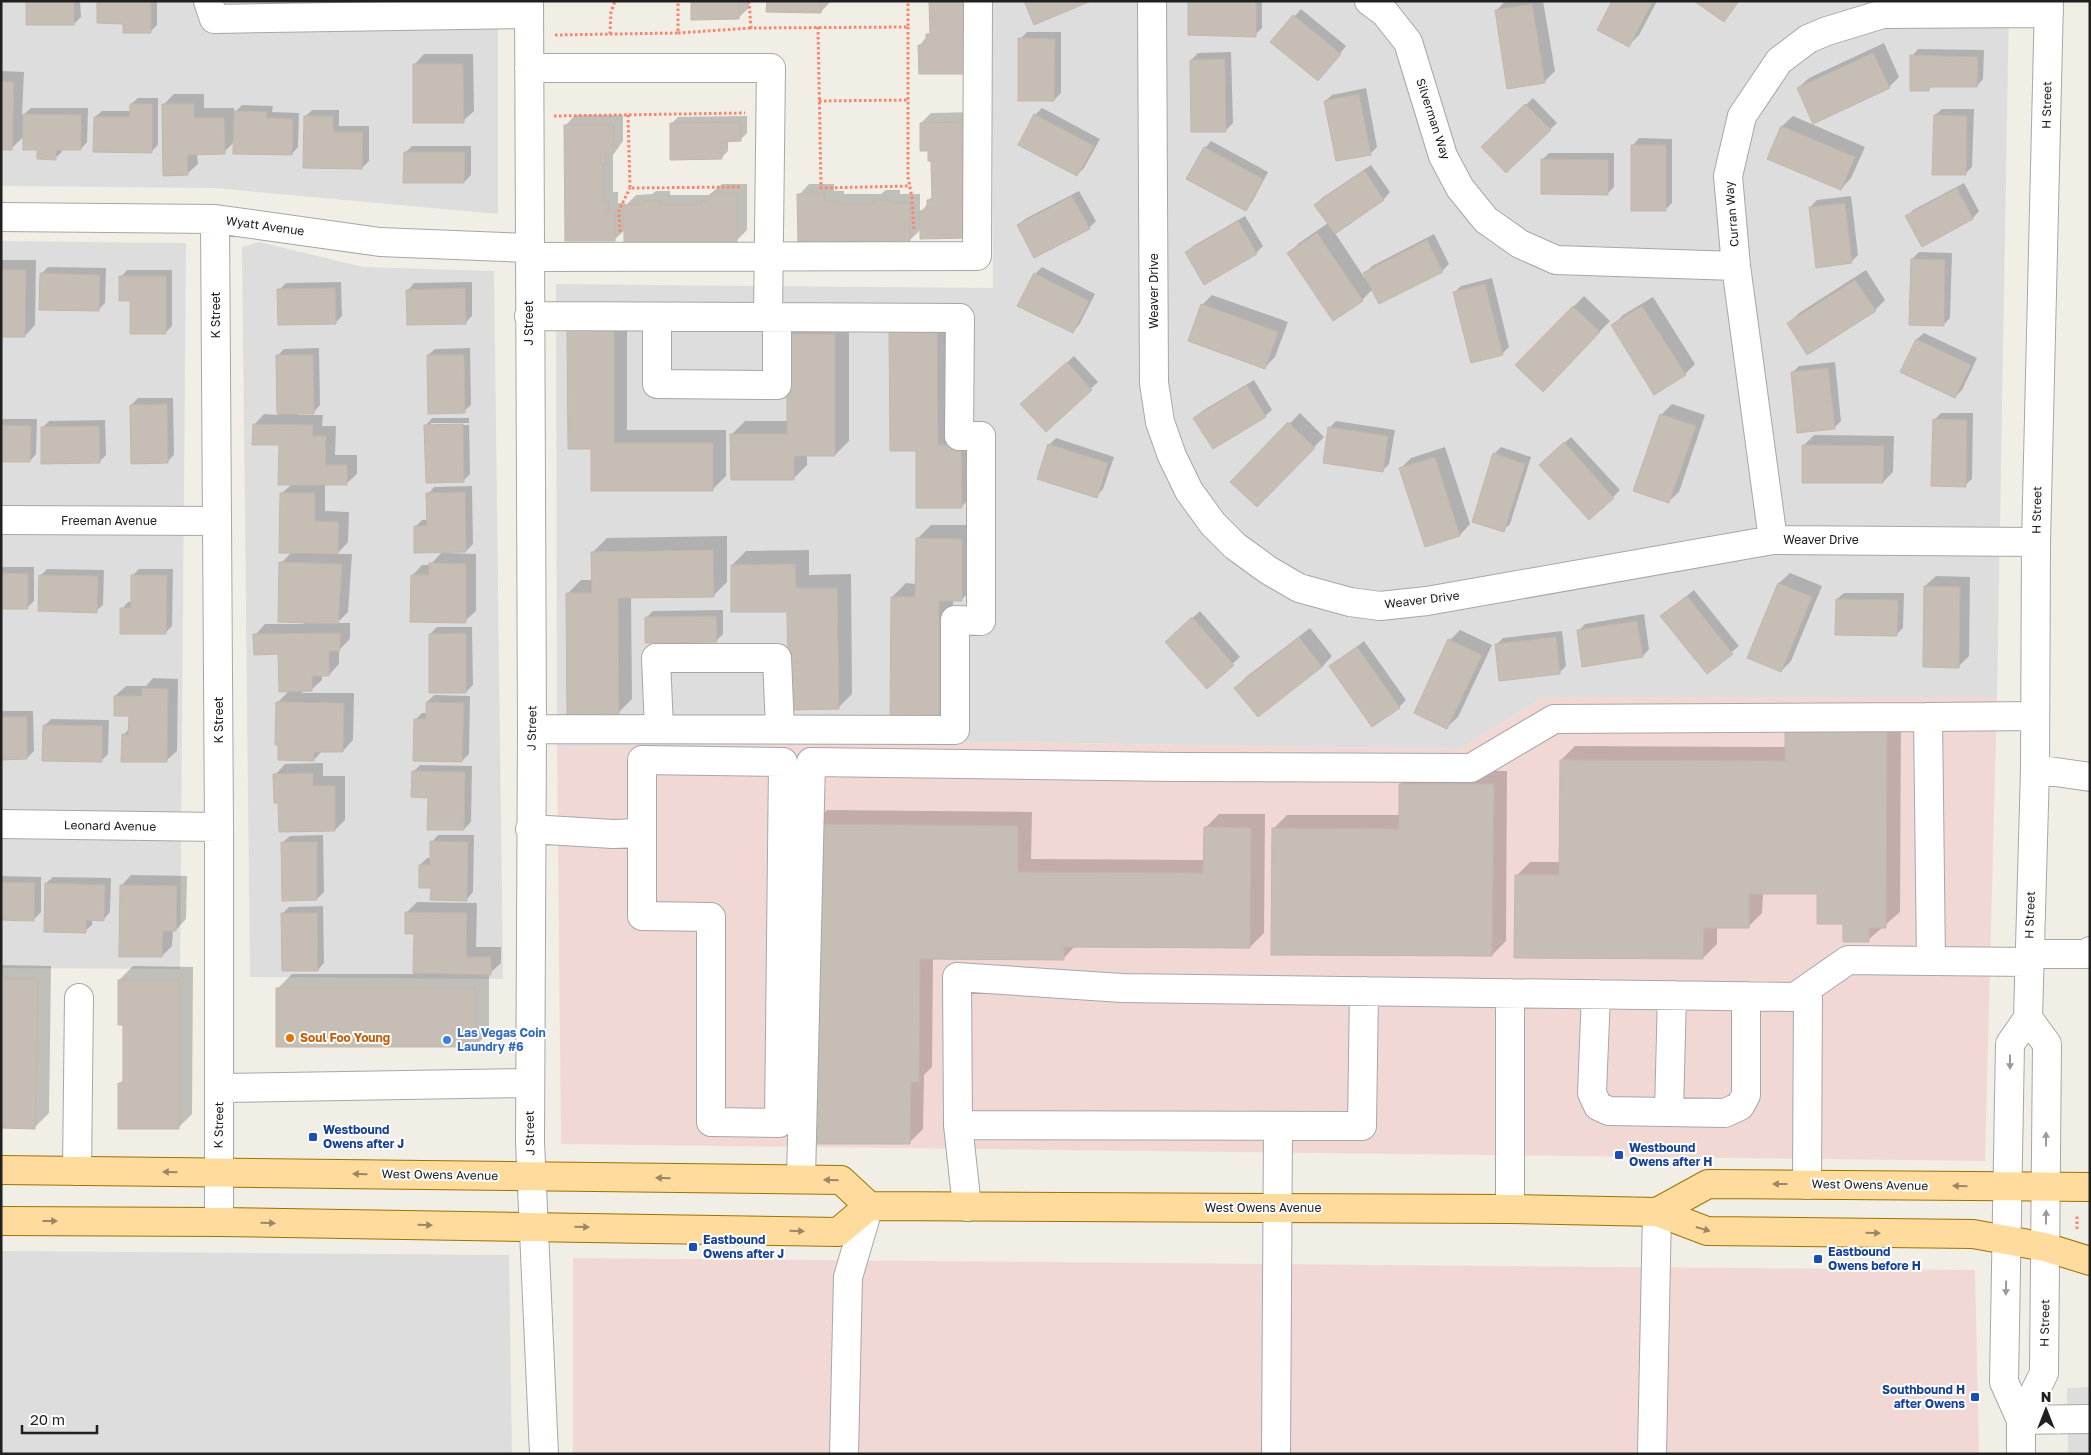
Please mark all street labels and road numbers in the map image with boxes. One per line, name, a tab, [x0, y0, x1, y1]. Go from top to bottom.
street label: Silverman Way	[1413, 76, 1454, 162]
street label: H Street	[2039, 81, 2054, 129]
street label: Curran Way	[1721, 180, 1742, 248]
street label: Wyatt Avenue	[225, 213, 305, 238]
street label: Weaver Drive	[1146, 253, 1161, 329]
street label: K Street	[208, 291, 223, 338]
street label: J Street	[521, 300, 536, 346]
street label: H Street	[2029, 486, 2044, 534]
street label: Freeman Avenue	[61, 513, 157, 528]
street label: Weaver Drive	[1783, 532, 1859, 547]
street label: Weaver Drive	[1384, 587, 1460, 612]
street label: K Street	[211, 696, 226, 743]
street label: J Street	[524, 705, 539, 751]
street label: Leonard Avenue	[64, 817, 156, 834]
street label: H Street	[2021, 891, 2038, 939]
street label: K Street	[211, 1101, 226, 1149]
street label: J Street	[522, 1110, 537, 1156]
street label: West Owens Avenue	[382, 1166, 499, 1183]
street label: West Owens Avenue	[1812, 1176, 1929, 1193]
street label: West Owens Avenue	[1205, 1200, 1321, 1215]
street label: H Street	[2037, 1299, 2052, 1347]

